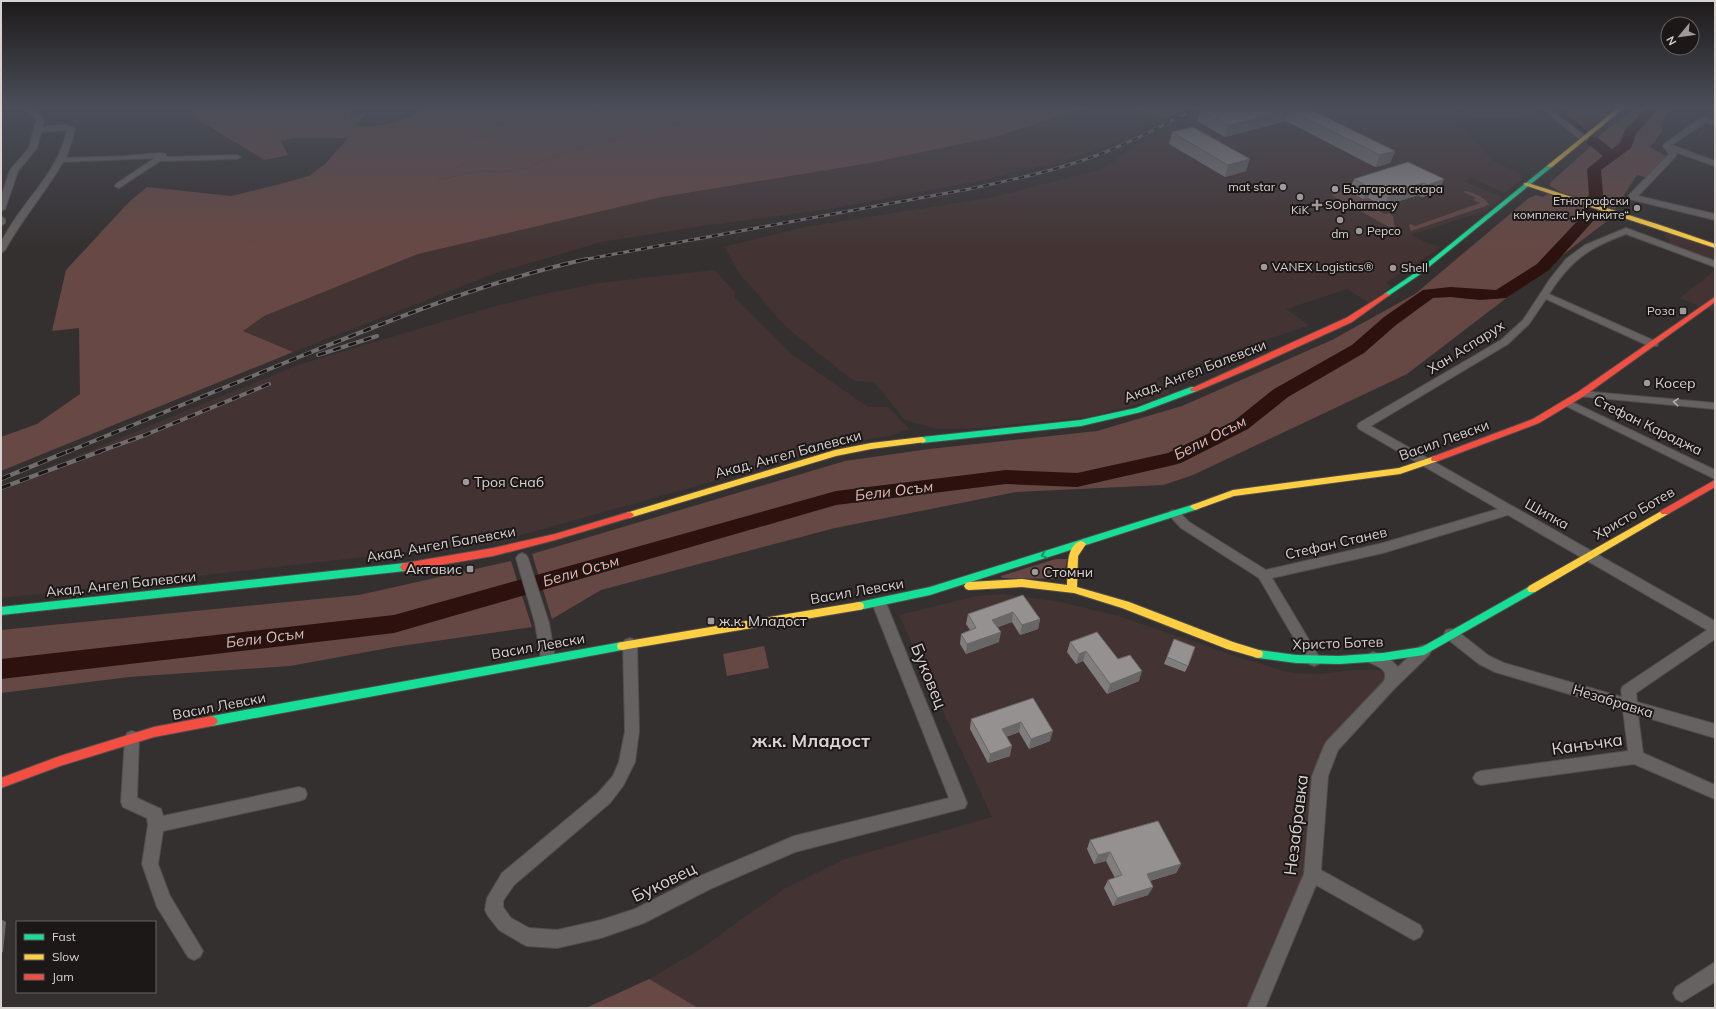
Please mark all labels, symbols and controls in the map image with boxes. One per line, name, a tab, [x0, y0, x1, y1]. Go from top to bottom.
north arrow	[1660, 16, 1700, 56]
text: N	[1663, 34, 1679, 48]
place label: mat star	[1228, 179, 1276, 194]
place label: Българска скара	[1343, 181, 1443, 196]
marker: mat star	[1278, 182, 1288, 192]
marker: Българска скара	[1330, 184, 1340, 194]
marker: KiK	[1295, 192, 1305, 202]
place label: Етнографски комплекс „Нунките“	[1513, 193, 1629, 222]
place label: SOpharmacy	[1325, 197, 1398, 212]
marker: SOpharmacy	[1312, 200, 1322, 210]
place label: KiK	[1291, 202, 1309, 217]
marker: Етнографски комплекс „Нунките“	[1632, 203, 1642, 213]
marker: dm	[1335, 215, 1345, 225]
place label: Pepco	[1367, 223, 1401, 238]
place label: dm	[1331, 226, 1349, 241]
marker: Pepco	[1354, 226, 1364, 236]
place label: VANEX Logistics®	[1272, 259, 1374, 274]
place label: Shell	[1401, 260, 1428, 275]
marker: VANEX Logistics®	[1259, 262, 1269, 272]
marker: Shell	[1388, 263, 1398, 273]
place label: Роза	[1647, 303, 1675, 318]
marker: Роза	[1678, 306, 1688, 316]
street label: Хан Аспарух	[1424, 316, 1508, 378]
street label: Акад. Ангел Балевски	[1121, 336, 1269, 406]
place label: Косер	[1655, 374, 1696, 392]
marker: Косер	[1642, 378, 1652, 388]
street label: Стефан Караджа	[1591, 391, 1705, 459]
one-way arrow	[1673, 398, 1679, 407]
water label: Бели Осъм	[1170, 411, 1249, 464]
street label: Васил Левски	[1397, 415, 1491, 465]
street label: Акад. Ангел Балевски	[713, 426, 863, 482]
place label: Троя Снаб	[474, 473, 544, 491]
water label: Бели Осъм	[854, 476, 934, 505]
marker: Троя Снаб	[461, 477, 471, 487]
street label: Христо Ботев	[1590, 482, 1678, 543]
street label: Шипка	[1522, 495, 1572, 533]
street label: Акад. Ангел Балевски	[365, 522, 517, 566]
street label: Стефан Станев	[1283, 522, 1389, 563]
water label: Бели Осъм	[540, 551, 621, 591]
one-way arrow	[1041, 551, 1048, 559]
place label: Актавис	[406, 560, 462, 578]
place label: Стомни	[1043, 563, 1093, 581]
marker: Актавис	[465, 564, 475, 574]
street label: Акад. Ангел Балевски	[45, 567, 197, 601]
marker: Стомни	[1030, 567, 1040, 577]
street label: Васил Левски	[809, 574, 905, 608]
place label: ж.к. Младост	[719, 612, 807, 630]
marker: ж.к. Младост	[706, 616, 716, 626]
water label: Бели Осъм	[225, 623, 305, 652]
street label: Васил Левски	[490, 629, 586, 663]
street label: Христо Ботев	[1292, 632, 1384, 654]
street label: Буковец	[906, 640, 952, 712]
street label: Незабравка	[1571, 680, 1655, 722]
street label: Васил Левски	[171, 688, 267, 724]
street label: Канъчка	[1550, 728, 1624, 759]
district label: ж.к. Младост	[751, 729, 870, 752]
street label: Незабравка	[1279, 773, 1312, 876]
street label: Буковец	[628, 857, 700, 907]
legend	[16, 921, 156, 993]
text: Fast	[52, 929, 76, 944]
text: Slow	[52, 949, 80, 964]
text: Jam	[52, 969, 74, 984]

